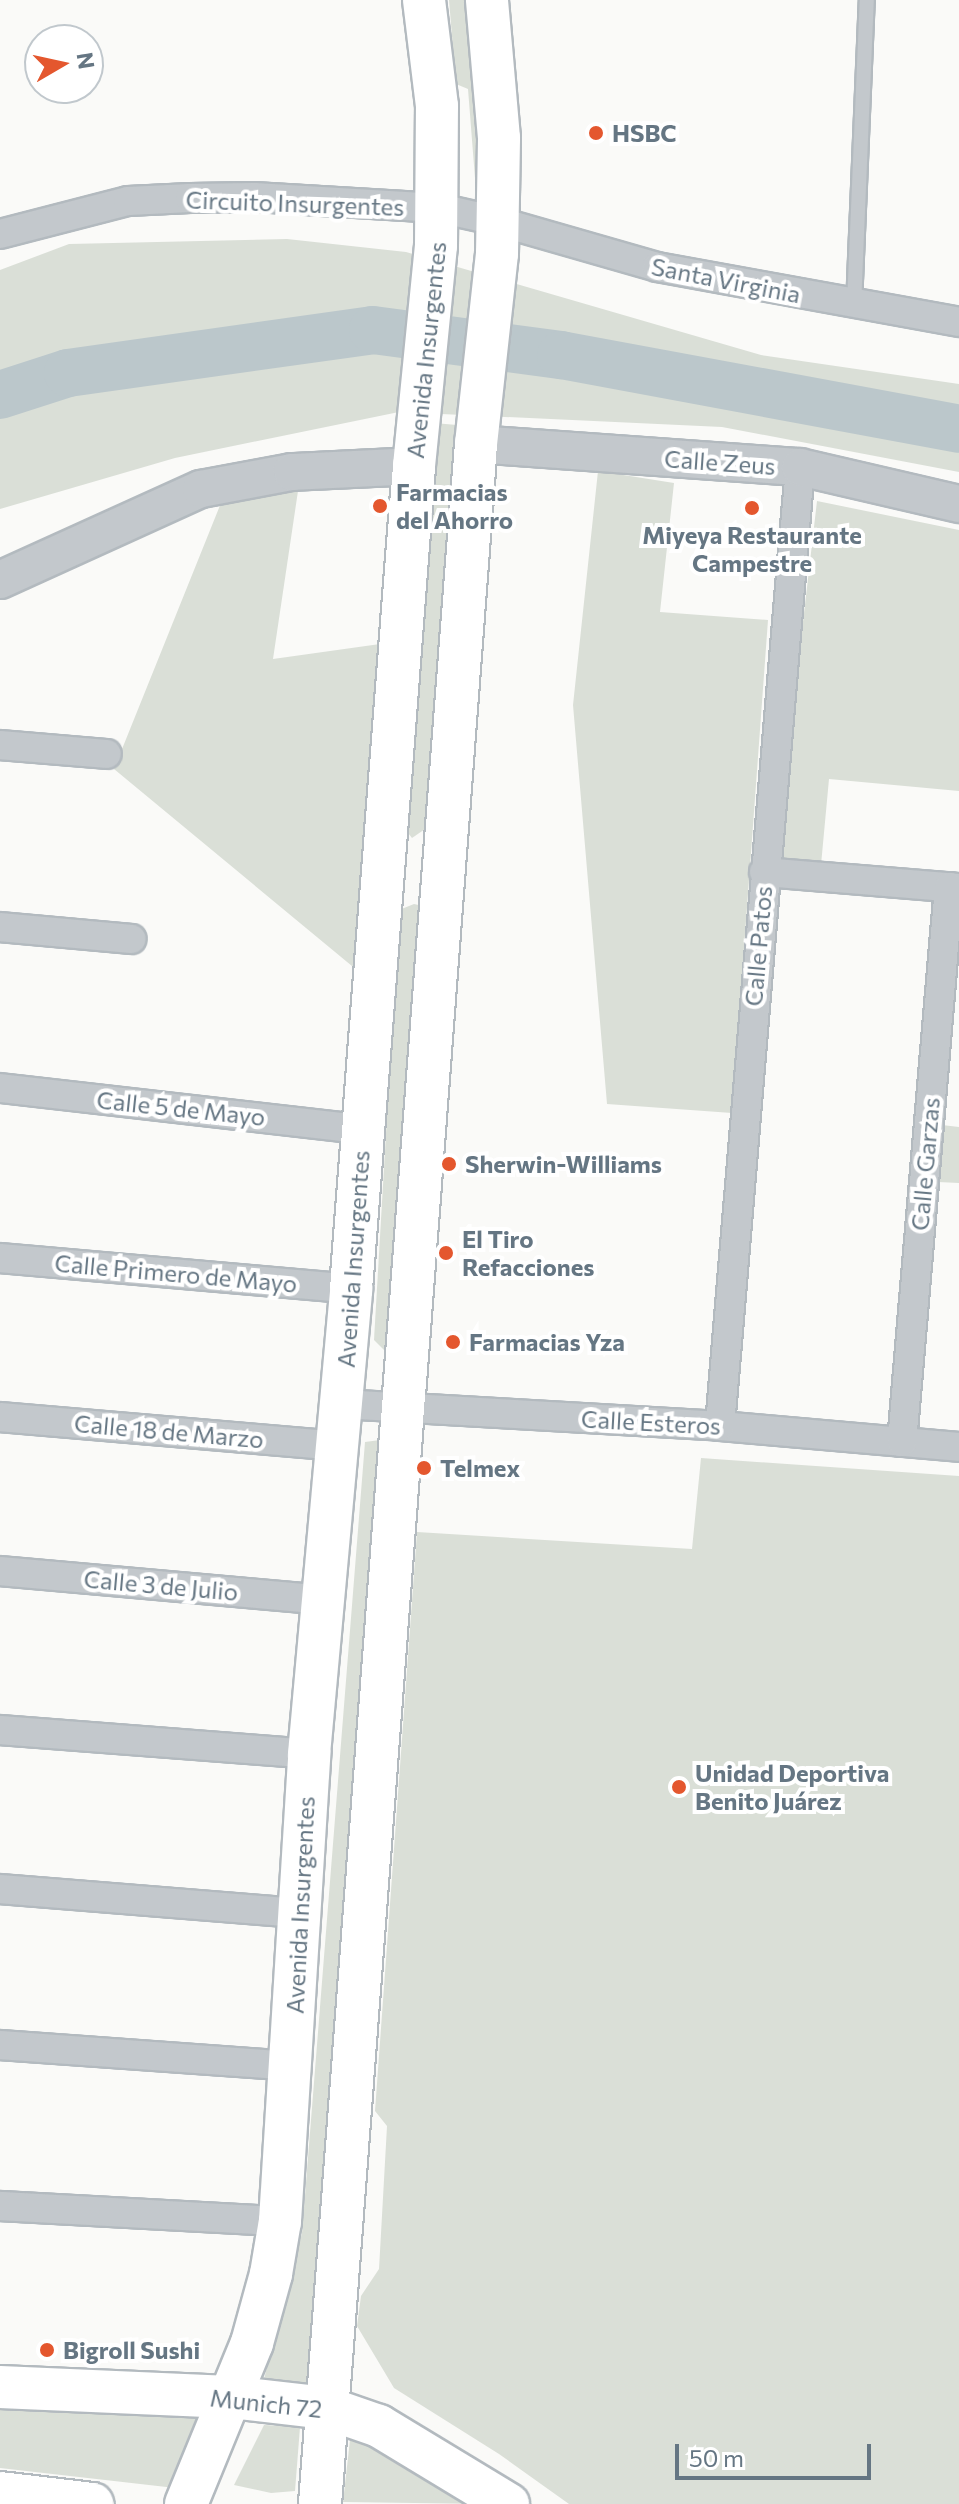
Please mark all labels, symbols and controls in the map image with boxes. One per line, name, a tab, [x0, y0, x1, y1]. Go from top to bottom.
north arrow	[24, 24, 104, 104]
text: N	[72, 50, 101, 71]
place label: HSBC	[612, 119, 677, 147]
marker: HSBC	[587, 124, 605, 142]
street label: Circuito Insurgentes	[185, 185, 405, 221]
street label: Avenida Insurgentes	[400, 240, 452, 460]
street label: Santa Virginia	[649, 251, 803, 309]
street label: Calle Zeus	[663, 444, 777, 480]
place label: Farmacias del Ahorro	[396, 478, 513, 534]
marker: Farmacias del Ahorro	[371, 497, 389, 515]
marker: Miyeya Restaurante Campestre	[743, 499, 761, 517]
place label: Miyeya Restaurante Campestre	[642, 521, 862, 577]
street label: Calle Patos	[738, 885, 778, 1007]
street label: Calle 5 de Mayo	[95, 1085, 267, 1131]
street label: Calle Garzas	[905, 1096, 945, 1232]
street label: Avenida Insurgentes	[331, 1149, 375, 1369]
place label: Sherwin-Williams	[465, 1150, 662, 1178]
marker: Sherwin-Williams	[440, 1155, 458, 1173]
place label: El Tiro Refacciones	[462, 1225, 594, 1281]
marker: El Tiro Refacciones	[437, 1244, 455, 1262]
street label: Calle Primero de Mayo	[53, 1248, 299, 1298]
place label: Farmacias Yza	[469, 1328, 625, 1356]
marker: Farmacias Yza	[444, 1333, 462, 1351]
street label: Calle Esteros	[580, 1404, 722, 1440]
street label: Calle 18 de Marzo	[73, 1408, 265, 1454]
place label: Telmex	[440, 1454, 520, 1482]
marker: Telmex	[415, 1459, 433, 1477]
street label: Calle 3 de Julio	[83, 1564, 239, 1606]
place label: Unidad Deportiva Benito Juárez	[695, 1759, 889, 1815]
marker: Unidad Deportiva Benito Juárez	[670, 1778, 688, 1796]
street label: Avenida Insurgentes	[280, 1795, 320, 2015]
place label: Bigroll Sushi	[63, 2336, 200, 2364]
marker: Bigroll Sushi	[38, 2341, 56, 2359]
street label: Munich 72	[209, 2383, 323, 2423]
scale bar	[679, 2428, 875, 2478]
text: 50 m	[689, 2443, 744, 2472]

